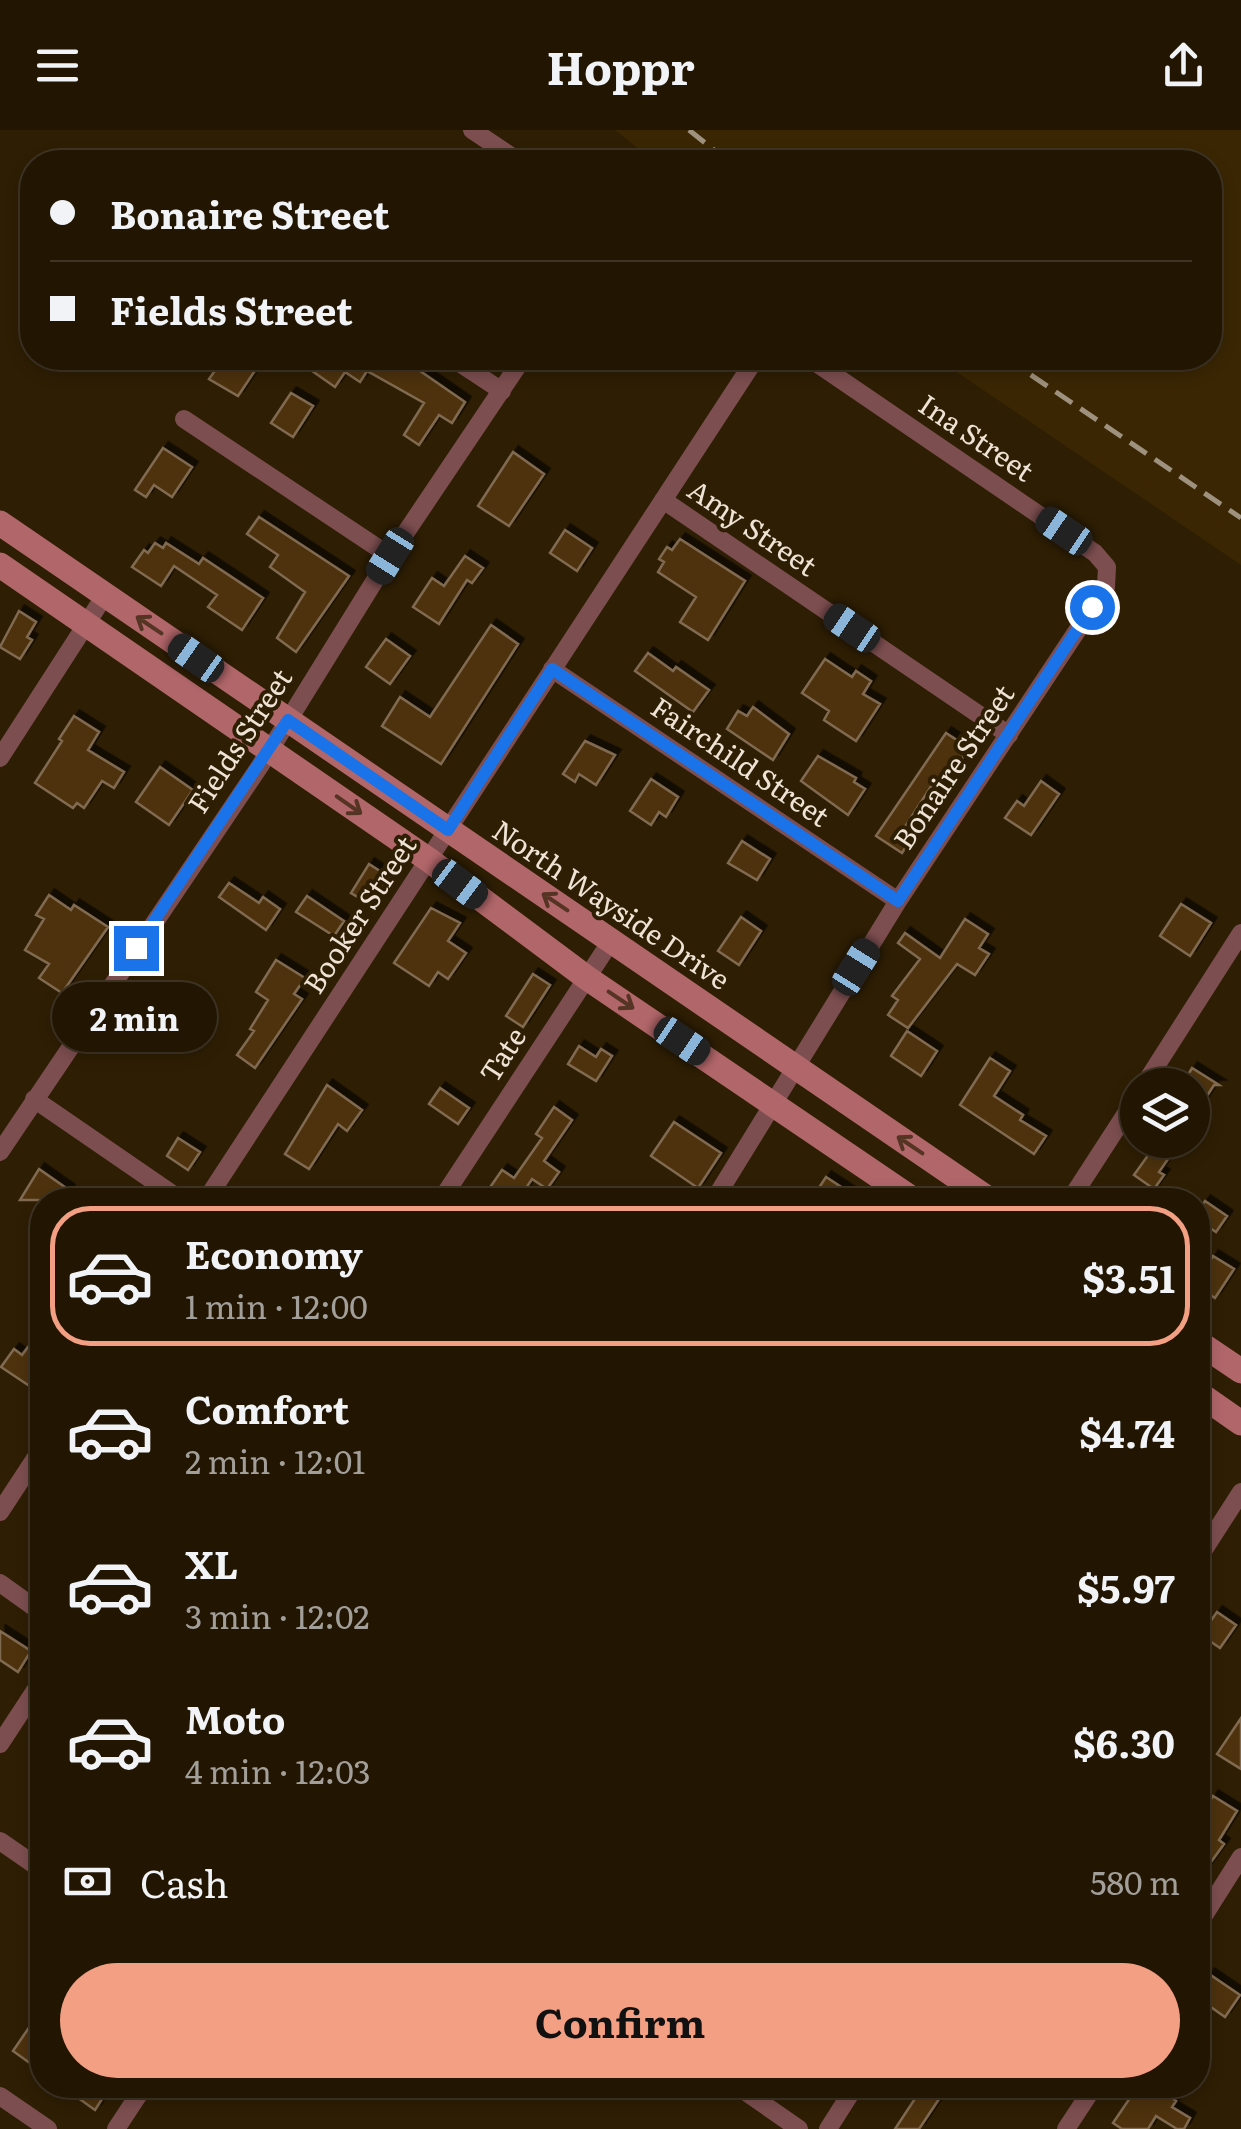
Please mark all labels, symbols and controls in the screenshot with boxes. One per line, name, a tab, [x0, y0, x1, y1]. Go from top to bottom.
text: Hoppr	[546, 32, 695, 99]
icon: menu	[30, 38, 85, 93]
icon: share	[1156, 38, 1211, 93]
text: Bonaire Street	[110, 184, 390, 241]
text: Fields Street	[110, 280, 353, 337]
street label: Ina Street	[911, 382, 1044, 491]
street label: Amy Street	[680, 468, 827, 585]
car	[1031, 502, 1097, 560]
car	[361, 523, 419, 589]
route start	[1070, 585, 1115, 630]
car	[819, 599, 885, 657]
one-way arrow	[136, 615, 164, 636]
car	[163, 629, 229, 687]
street label: Fields Street	[176, 659, 301, 821]
street label: Bonaire Street	[882, 674, 1023, 857]
street label: Fairchild Street	[644, 685, 839, 836]
one-way arrow	[335, 794, 363, 815]
street label: North Wayside Drive	[485, 808, 739, 999]
street label: Booker Street	[291, 826, 426, 1001]
car	[427, 854, 493, 914]
one-way arrow	[541, 892, 569, 913]
route end	[114, 926, 159, 971]
car	[827, 934, 885, 1000]
callout: 2 min	[54, 983, 218, 1053]
one-way arrow	[606, 989, 634, 1010]
text: 2 min	[90, 993, 179, 1041]
car	[649, 1012, 715, 1070]
street label: Tate	[468, 1018, 535, 1090]
map controls	[1120, 1068, 1210, 1158]
button: layers	[1120, 1068, 1210, 1158]
one-way arrow	[896, 1135, 924, 1156]
text: Economy	[185, 1224, 363, 1281]
icon: car	[65, 1231, 155, 1321]
text: $3.51	[1082, 1248, 1175, 1305]
text: 1 min · 12:00	[185, 1281, 368, 1329]
text: Comfort	[185, 1379, 349, 1436]
icon: car	[65, 1386, 155, 1476]
text: $4.74	[1079, 1403, 1175, 1460]
text: 2 min · 12:01	[185, 1436, 365, 1484]
text: XL	[185, 1534, 238, 1591]
icon: car	[65, 1541, 155, 1631]
text: $5.97	[1077, 1558, 1175, 1615]
text: 3 min · 12:02	[185, 1591, 369, 1639]
text: Moto	[185, 1689, 285, 1746]
icon: car	[65, 1696, 155, 1786]
text: $6.30	[1073, 1713, 1175, 1770]
text: 4 min · 12:03	[185, 1746, 371, 1794]
text: Cash	[140, 1853, 229, 1910]
icon: cash	[60, 1854, 115, 1909]
text: 580 m	[1090, 1857, 1180, 1905]
button: Confirm	[60, 1963, 1180, 2078]

